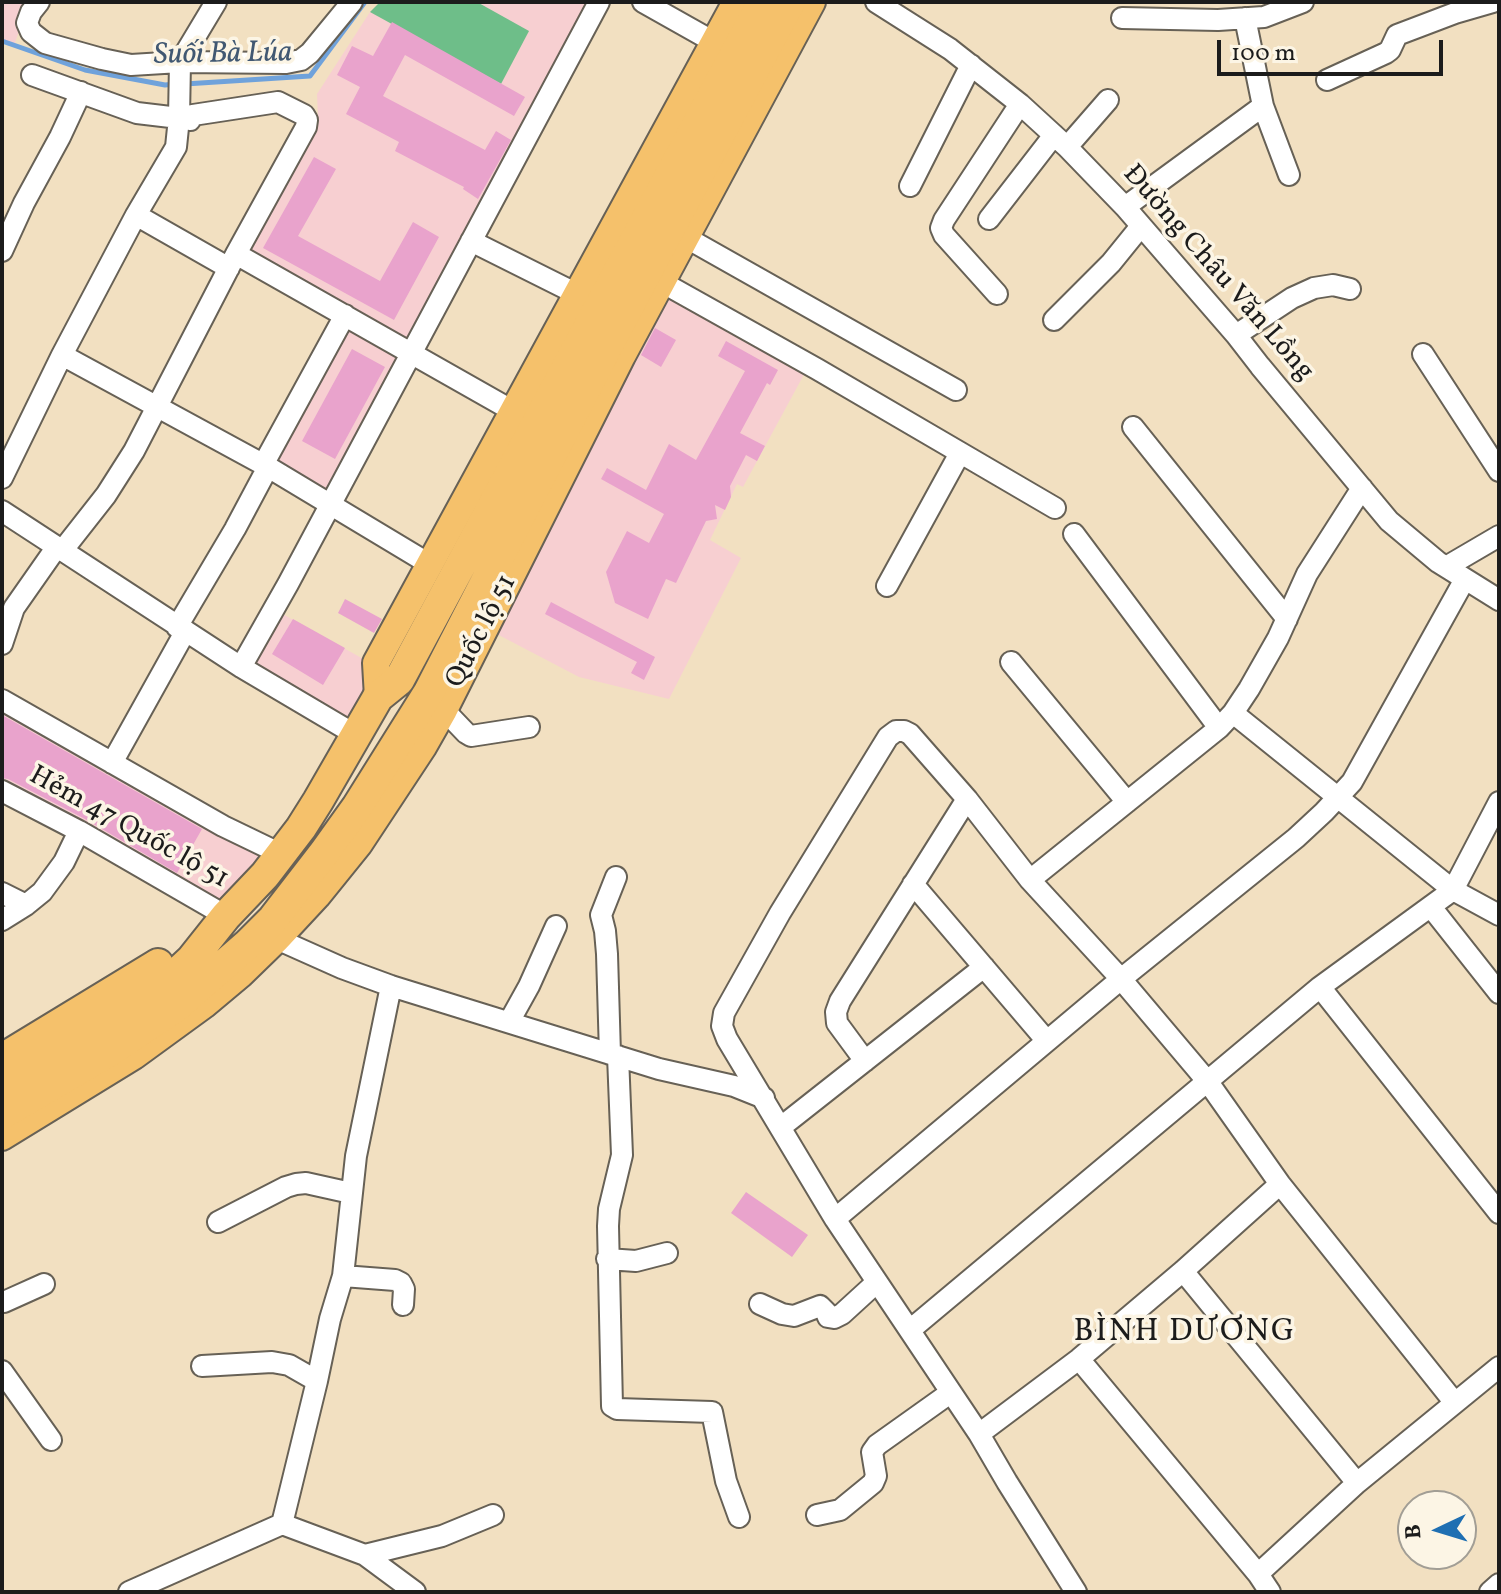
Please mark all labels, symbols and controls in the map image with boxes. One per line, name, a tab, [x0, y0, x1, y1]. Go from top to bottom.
scale bar	[1221, 24, 1447, 74]
water label: Suối Bà Lúa	[153, 37, 293, 75]
text: 100 m	[1231, 37, 1296, 71]
street label: Đường Châu Văn Lồng	[1114, 159, 1320, 389]
street label: Quốc lộ 51	[440, 570, 526, 694]
street label: Hẻm 47 Quốc lộ 51	[22, 760, 234, 898]
district label: BÌNH DƯƠNG	[1074, 1315, 1296, 1353]
north arrow	[1397, 1490, 1477, 1570]
text: B	[1399, 1523, 1431, 1540]

